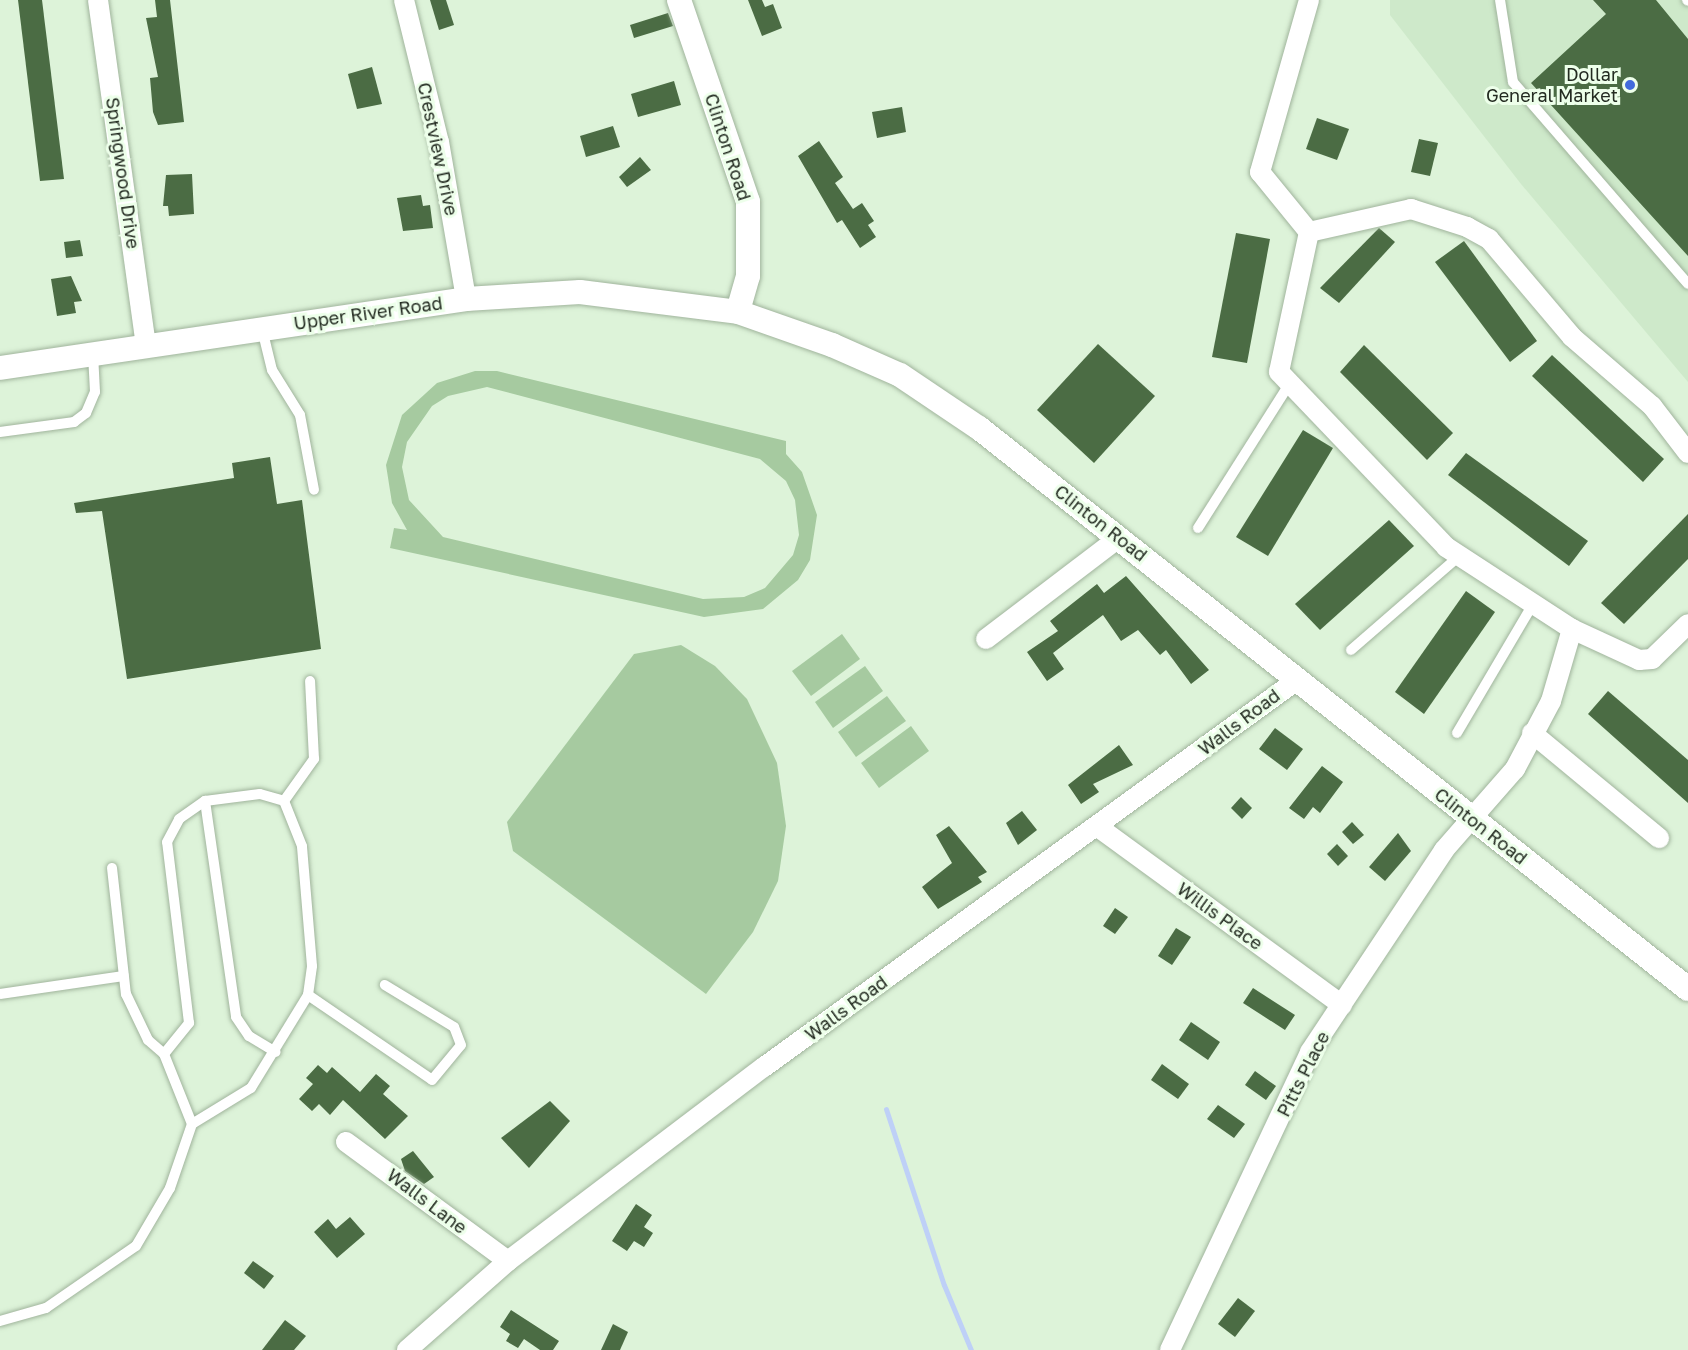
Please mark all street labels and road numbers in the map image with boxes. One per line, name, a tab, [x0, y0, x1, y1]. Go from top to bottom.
street label: Crestview Drive	[413, 81, 463, 217]
street label: Clinton Road	[701, 91, 755, 203]
street label: Springwood Drive	[102, 96, 144, 250]
street label: Upper River Road	[292, 292, 444, 334]
street label: Clinton Road	[1050, 480, 1152, 566]
street label: Walls Road	[1194, 684, 1284, 760]
street label: Clinton Road	[1430, 783, 1532, 869]
street label: Willis Place	[1173, 878, 1267, 954]
street label: Walls Road	[801, 971, 891, 1045]
street label: Pitts Place	[1272, 1028, 1334, 1120]
street label: Walls Lane	[383, 1164, 471, 1238]

